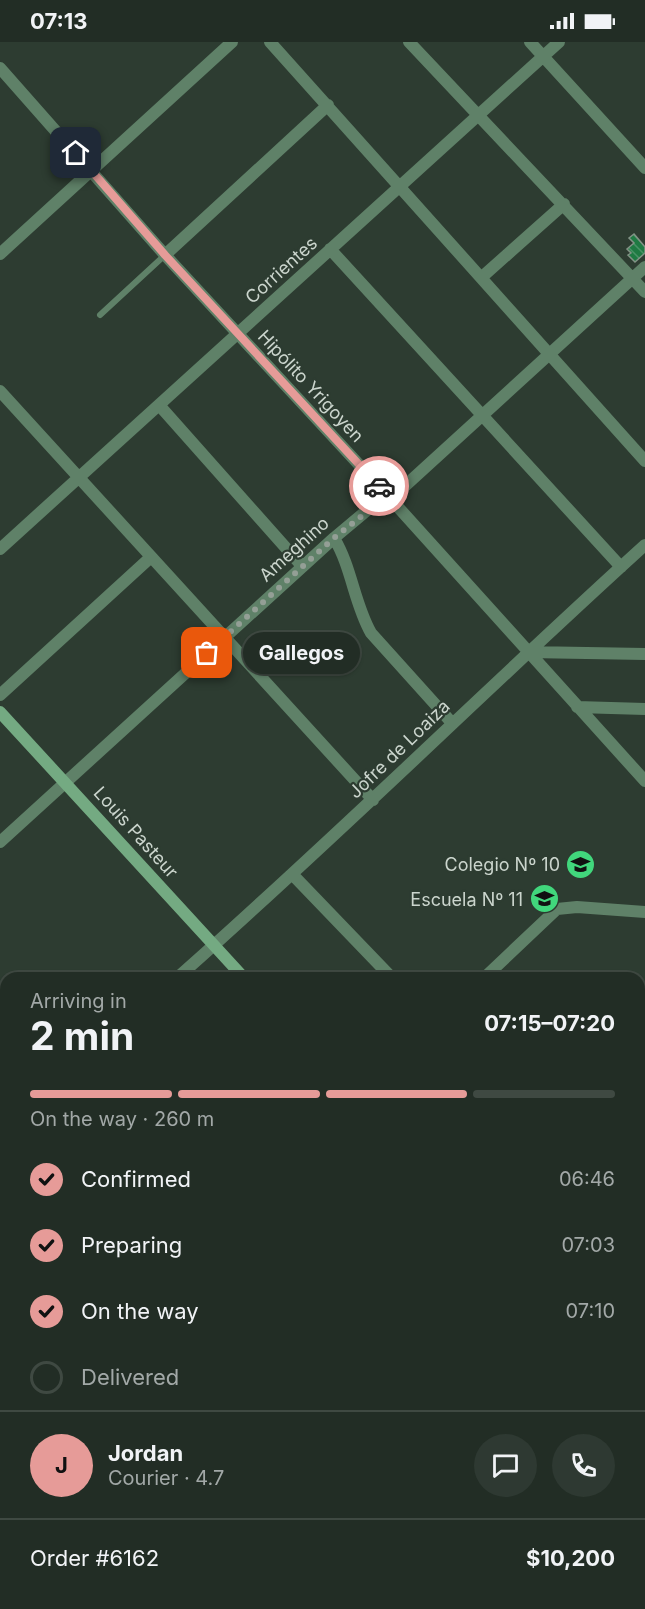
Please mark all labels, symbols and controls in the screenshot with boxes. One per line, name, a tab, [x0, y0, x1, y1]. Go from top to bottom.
text: 07:13	[30, 8, 88, 34]
pin	[50, 127, 101, 178]
icon: home	[59, 136, 92, 169]
street label: Corrientes	[241, 232, 321, 308]
street label: Hipólito Yrigoyen	[254, 326, 368, 446]
courier	[349, 456, 409, 516]
icon: car	[363, 470, 396, 503]
street label: Ameghino	[255, 512, 333, 586]
pin	[181, 627, 232, 678]
callout: Gallegos	[243, 632, 360, 674]
icon: bag	[190, 636, 223, 669]
text: Gallegos	[259, 641, 344, 665]
street label: Jofre de Loaiza	[344, 696, 454, 802]
street label: Louis Pasteur	[90, 782, 183, 882]
school or university icon: Colegio Nº 10	[565, 848, 597, 880]
place label: Colegio Nº 10	[445, 854, 560, 875]
school or university icon: Escuela Nº 11	[528, 883, 560, 915]
place label: Escuela Nº 11	[410, 889, 523, 910]
text: Arriving in	[30, 989, 127, 1013]
text: 07:15–07:20	[484, 1010, 615, 1036]
text: 2 min	[30, 1012, 134, 1059]
text: On the way · 260 m	[30, 1107, 214, 1131]
icon: check	[30, 1163, 63, 1196]
text: Confirmed	[81, 1166, 191, 1192]
text: 06:46	[559, 1167, 615, 1191]
icon: check	[30, 1229, 63, 1262]
text: Preparing	[81, 1232, 182, 1258]
text: 07:03	[561, 1233, 615, 1257]
icon: check	[30, 1295, 63, 1328]
text: On the way	[81, 1298, 199, 1324]
text: 07:10	[566, 1299, 615, 1323]
text: Delivered	[81, 1364, 179, 1390]
button: chat	[474, 1434, 537, 1497]
button: phone	[552, 1434, 615, 1497]
text: Jordan	[108, 1440, 183, 1466]
text: J	[55, 1452, 68, 1478]
text: Courier · 4.7	[108, 1466, 224, 1490]
text: Order #6162	[30, 1545, 159, 1571]
text: $10,200	[526, 1545, 615, 1571]

